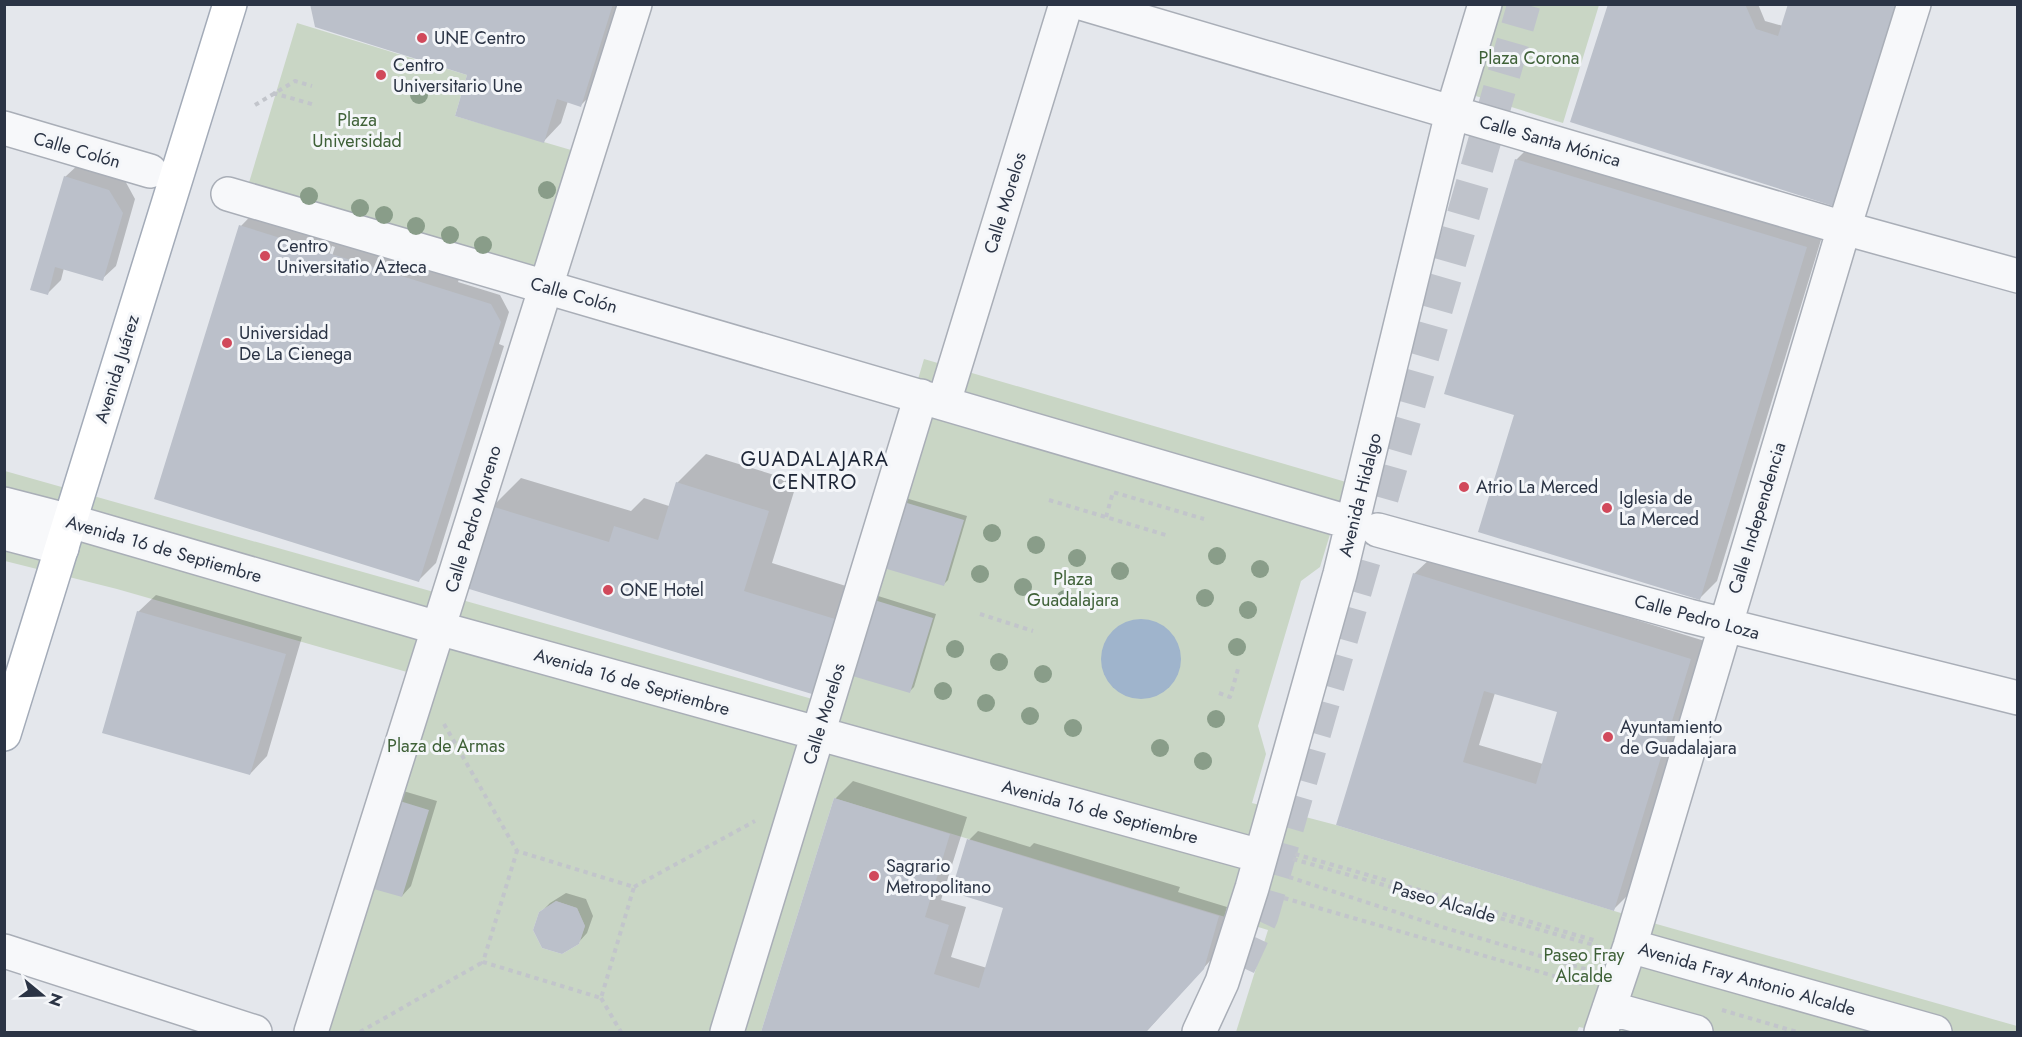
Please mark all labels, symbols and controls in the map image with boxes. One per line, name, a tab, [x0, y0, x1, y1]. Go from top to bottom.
place label: UNE Centro	[434, 25, 526, 51]
marker: UNE Centro	[415, 31, 429, 45]
park label: Plaza Corona	[1479, 45, 1580, 71]
place label: Centro Universitario Une	[393, 52, 522, 99]
marker: Centro Universitario Une	[374, 68, 388, 82]
park label: Plaza Universidad	[312, 107, 402, 154]
street label: Calle Santa Mónica	[1476, 108, 1624, 174]
street label: Calle Colón	[30, 125, 124, 175]
street label: Calle Morelos	[977, 149, 1033, 257]
place label: Centro Universitatio Azteca	[277, 233, 427, 280]
marker: Centro Universitatio Azteca	[258, 249, 272, 263]
street label: Calle Colón	[527, 270, 621, 320]
street label: Avenida Juárez	[88, 311, 146, 426]
place label: Universidad De La Cienega	[239, 320, 352, 367]
marker: Universidad De La Cienega	[220, 336, 234, 350]
street label: Avenida Hidalgo	[1332, 430, 1388, 560]
street label: Calle Independencia	[1722, 439, 1792, 597]
street label: Calle Pedro Moreno	[438, 442, 508, 596]
district label: GUADALAJARA CENTRO	[740, 445, 890, 497]
place label: Atrio La Merced	[1476, 474, 1598, 500]
marker: Atrio La Merced	[1457, 480, 1471, 494]
place label: Iglesia de La Merced	[1619, 485, 1699, 532]
marker: Iglesia de La Merced	[1600, 501, 1614, 515]
street label: Avenida 16 de Septiembre	[63, 509, 265, 589]
park label: Plaza Guadalajara	[1027, 566, 1119, 613]
place label: ONE Hotel	[620, 577, 704, 603]
marker: ONE Hotel	[601, 583, 615, 597]
street label: Calle Pedro Loza	[1632, 588, 1762, 646]
street label: Avenida 16 de Septiembre	[531, 642, 733, 722]
street label: Calle Morelos	[796, 660, 852, 768]
place label: Ayuntamiento de Guadalajara	[1620, 714, 1737, 761]
marker: Ayuntamiento de Guadalajara	[1601, 730, 1615, 744]
park label: Plaza de Armas	[387, 733, 505, 759]
street label: Avenida 16 de Septiembre	[999, 773, 1201, 851]
place label: Sagrario Metropolitano	[886, 853, 991, 900]
marker: Sagrario Metropolitano	[867, 869, 881, 883]
street label: Paseo Alcalde	[1389, 875, 1499, 929]
street label: Avenida Fray Antonio Alcalde	[1635, 936, 1859, 1022]
park label: Paseo Fray Alcalde	[1543, 942, 1625, 989]
north arrow	[12, 965, 72, 1025]
text: N	[43, 990, 69, 1009]

